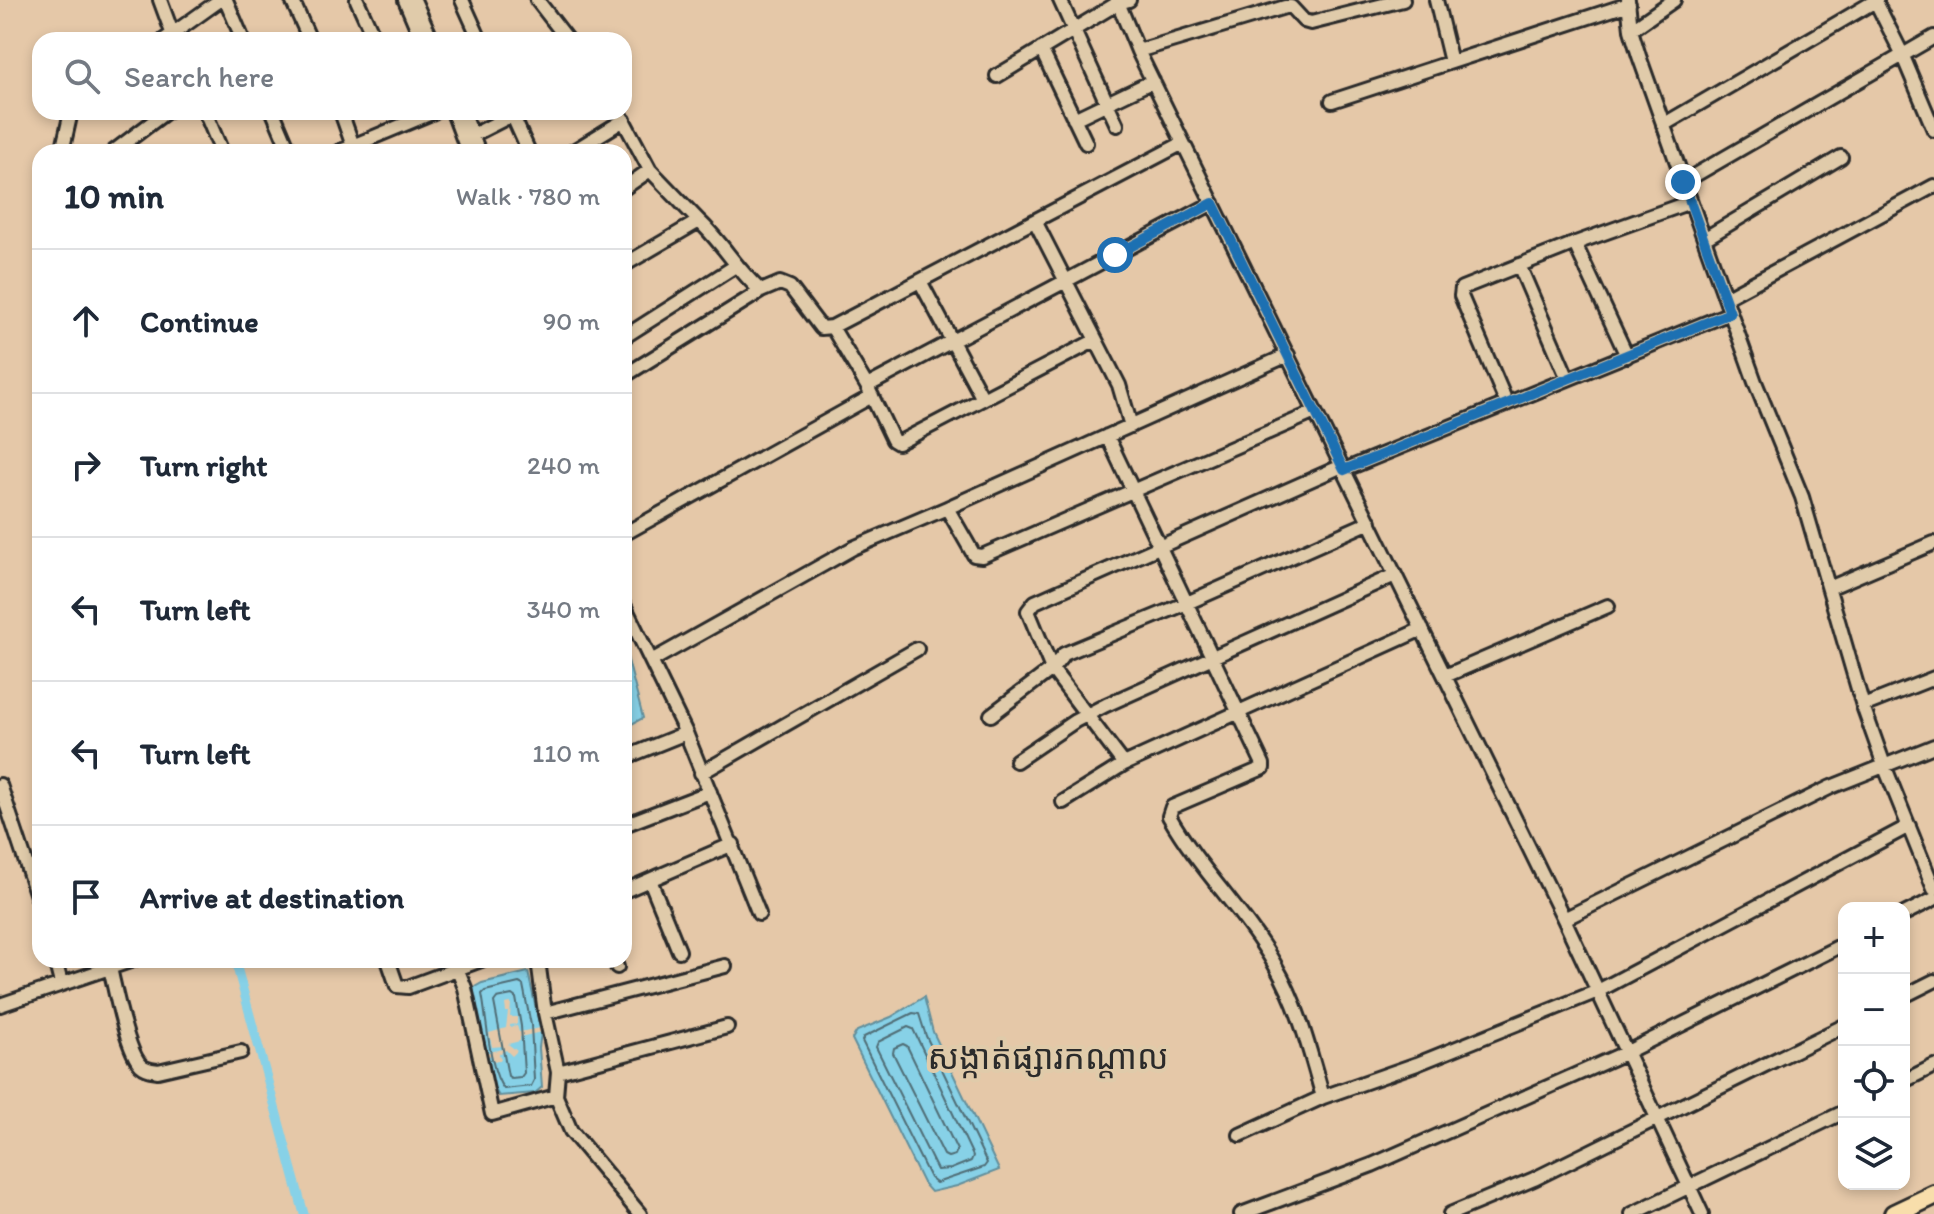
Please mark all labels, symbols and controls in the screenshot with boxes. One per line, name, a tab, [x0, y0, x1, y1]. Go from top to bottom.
search box	[32, 32, 632, 120]
icon: search	[60, 54, 104, 98]
text: Search here	[124, 58, 274, 95]
route end	[1665, 164, 1701, 200]
text: 10 min	[64, 176, 164, 217]
text: Walk · 780 m	[456, 180, 600, 212]
route start	[1097, 237, 1133, 273]
icon: ahead	[64, 299, 108, 343]
text: Continue	[140, 303, 259, 340]
text: 90 m	[543, 305, 600, 337]
icon: right	[64, 443, 108, 487]
text: Turn right	[140, 447, 268, 484]
text: 240 m	[527, 449, 600, 481]
icon: left	[64, 587, 108, 631]
text: Turn left	[140, 591, 251, 628]
text: 340 m	[526, 593, 600, 625]
icon: left	[64, 731, 108, 775]
text: Turn left	[140, 735, 251, 772]
text: 110 m	[532, 737, 600, 769]
icon: arrive	[64, 875, 108, 919]
text: Arrive at destination	[140, 879, 404, 916]
map controls	[1838, 902, 1910, 1190]
button: +	[1838, 902, 1910, 974]
button: −	[1838, 974, 1910, 1046]
district label: សង្កាត់ផ្សារកណ្ដាល	[928, 1037, 1168, 1079]
button: locate	[1838, 1046, 1910, 1118]
button: layers	[1838, 1118, 1910, 1190]

